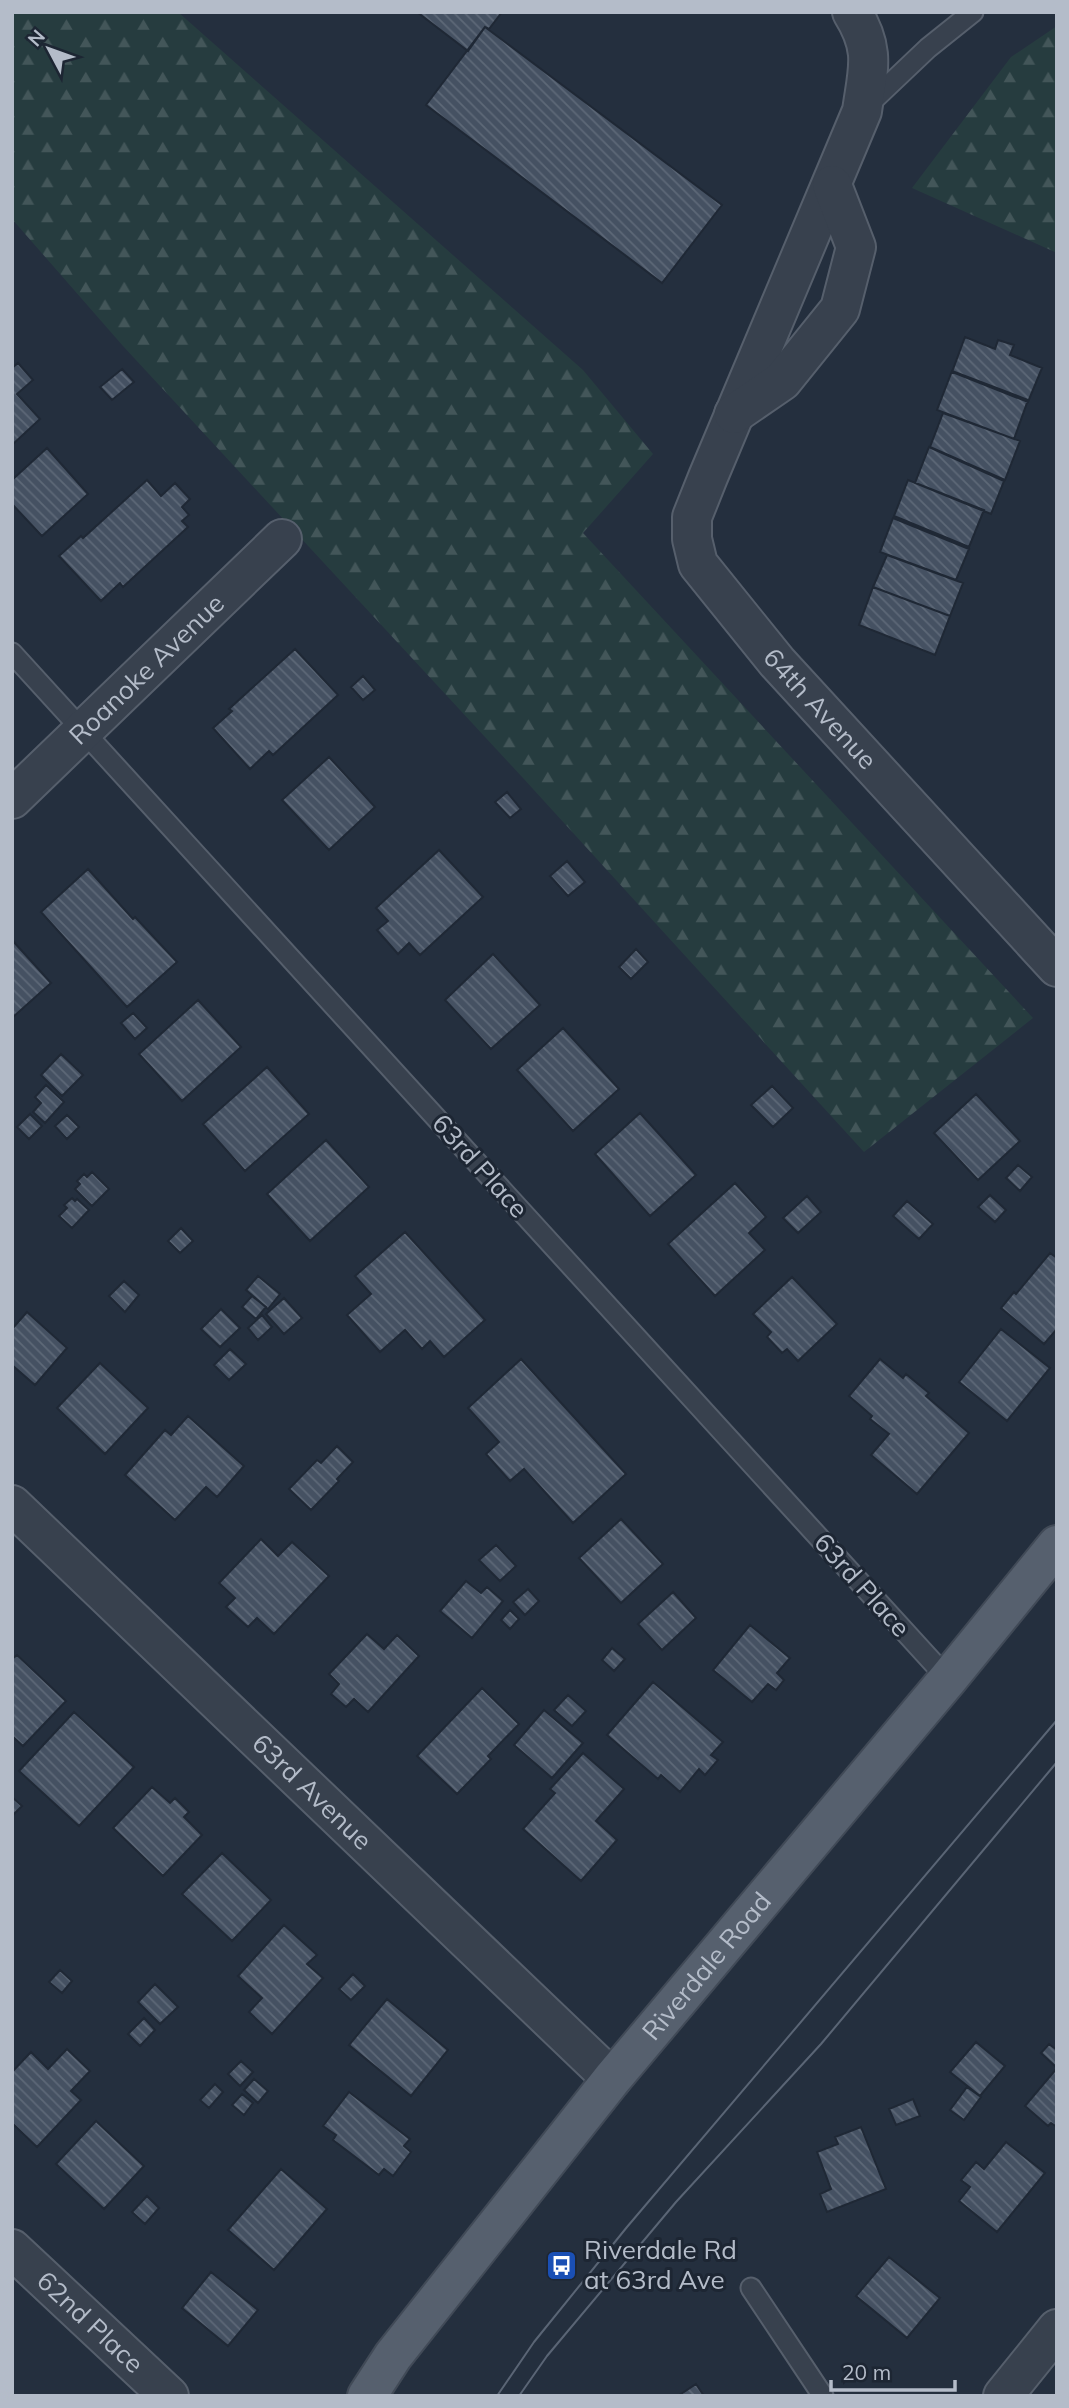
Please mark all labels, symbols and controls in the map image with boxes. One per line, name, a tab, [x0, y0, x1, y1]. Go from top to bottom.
north arrow	[14, 14, 84, 84]
text: N	[22, 25, 50, 51]
street label: Roanoke Avenue	[62, 587, 231, 751]
street label: 64th Avenue	[756, 641, 884, 776]
street label: 63rd Place	[425, 1107, 536, 1224]
street label: 63rd Place	[807, 1526, 918, 1643]
street label: 63rd Avenue	[245, 1727, 379, 1857]
street label: Riverdale Road	[635, 1885, 778, 2047]
place label: Riverdale Rd at 63rd Ave	[584, 2233, 737, 2296]
bus stop icon: Riverdale Rd at 63rd Ave	[544, 2248, 578, 2282]
street label: 62nd Place	[30, 2264, 151, 2380]
scale bar	[831, 2348, 955, 2392]
text: 20 m	[842, 2359, 891, 2385]

